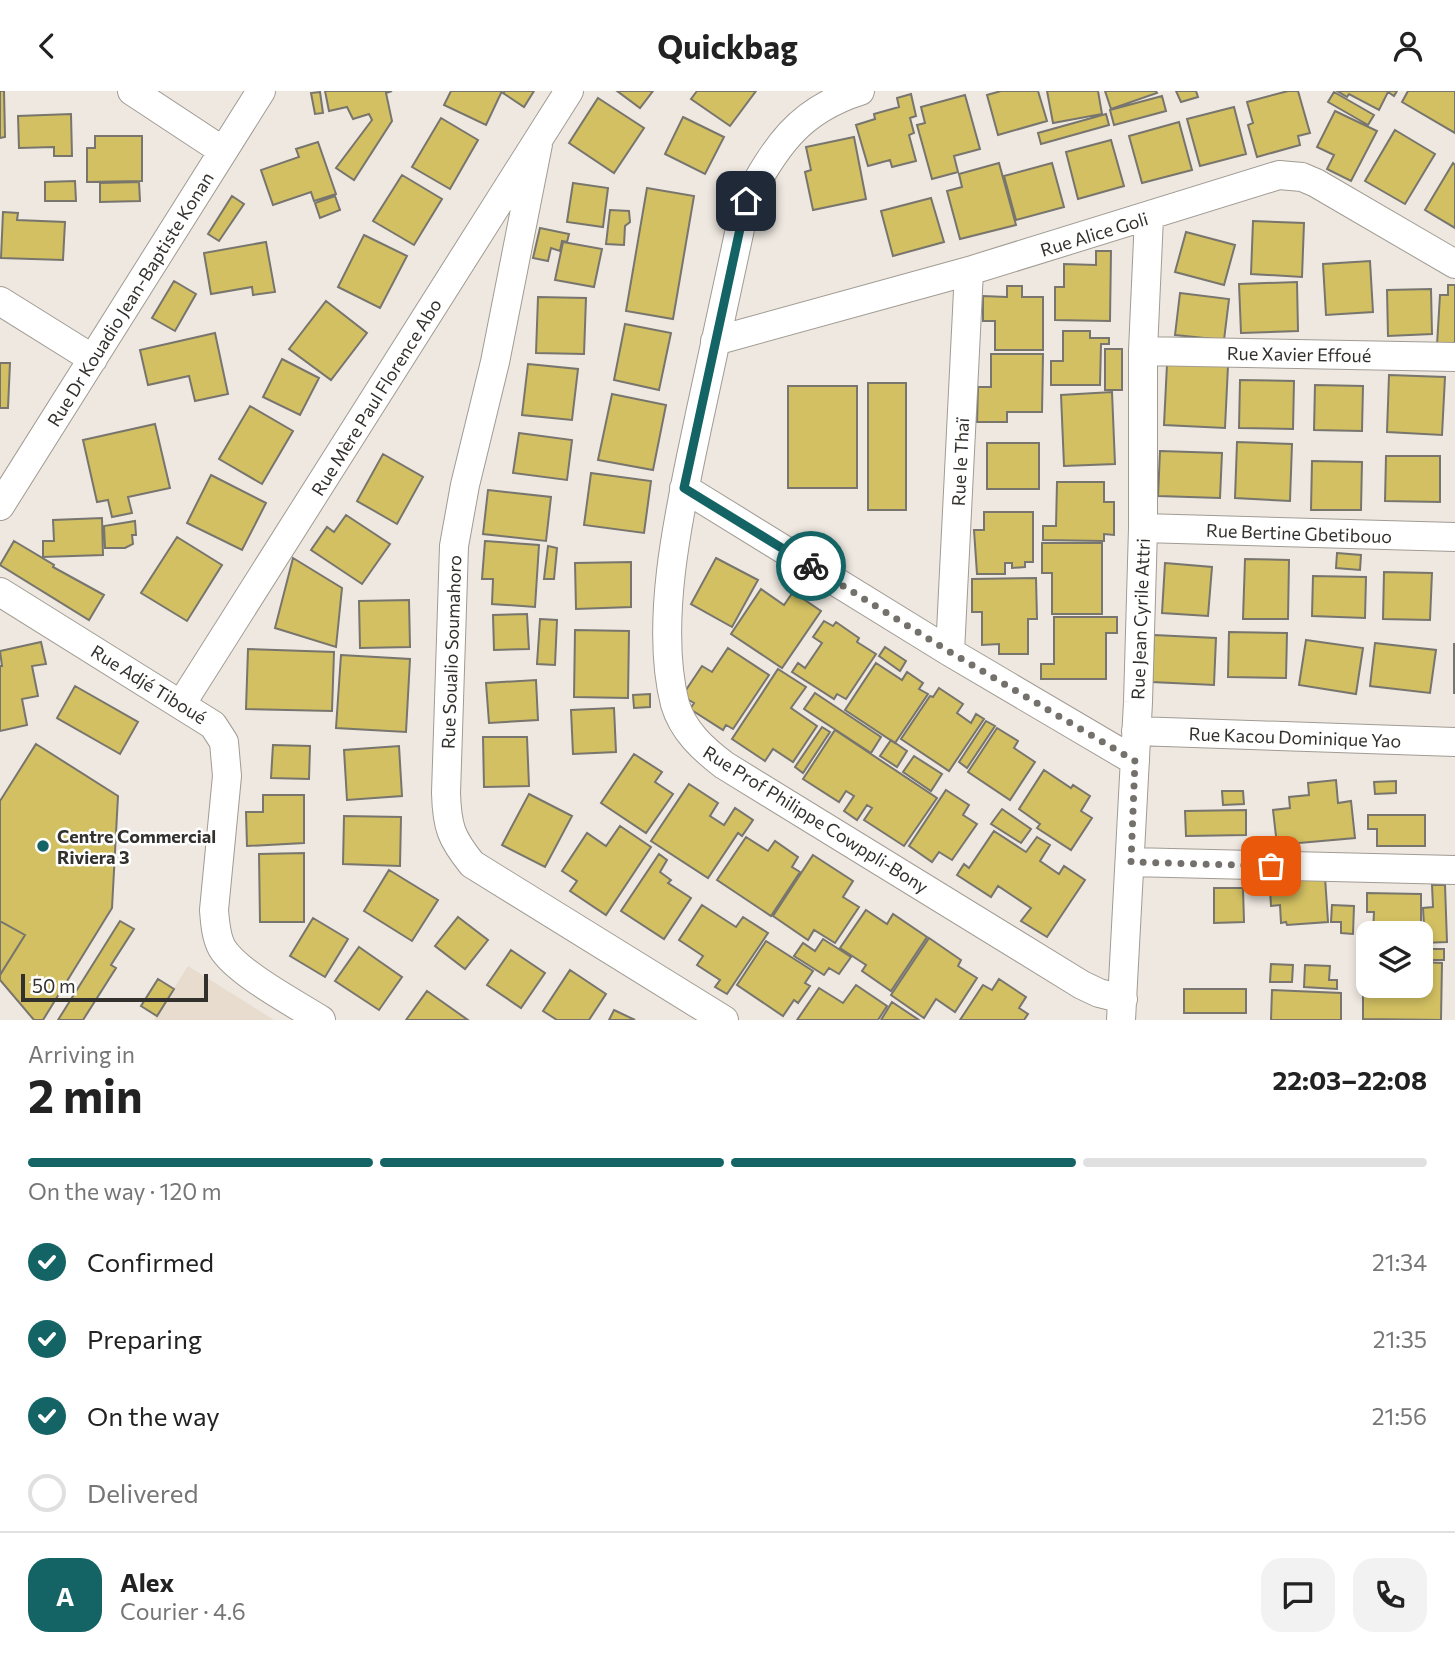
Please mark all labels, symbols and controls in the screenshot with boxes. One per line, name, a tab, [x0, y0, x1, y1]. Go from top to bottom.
text: Quickbag	[657, 26, 798, 66]
icon: back	[28, 27, 66, 65]
icon: person	[1389, 27, 1427, 65]
street label: Rue Dr Kouadio Jean-Baptiste Konan	[42, 168, 218, 430]
pin	[716, 171, 776, 231]
icon: home	[727, 182, 765, 220]
street label: Rue Alice Goli	[1037, 207, 1151, 261]
street label: Rue Mère Paul Florence Abo	[306, 294, 446, 500]
street label: Rue Xavier Effoué	[1227, 342, 1371, 366]
street label: Rue le Thaï	[947, 417, 973, 507]
street label: Rue Bertine Gbetibouo	[1206, 519, 1392, 547]
courier	[776, 531, 846, 601]
street label: Rue Jean Cyrile Attri	[1126, 538, 1154, 700]
icon: bike	[792, 547, 830, 585]
street label: Rue Soualio Soumahoro	[437, 555, 465, 749]
street label: Rue Adjé Tiboué	[87, 640, 211, 728]
street label: Rue Kacou Dominique Yao	[1188, 722, 1402, 752]
street label: Rue Prof Philippe Cowppli-Bony	[699, 741, 933, 897]
place label: Centre Commercial Riviera 3	[57, 825, 216, 868]
pin	[1241, 836, 1301, 896]
marker: Centre Commercial Riviera 3	[35, 838, 51, 854]
icon: bag	[1252, 847, 1290, 885]
map controls	[1356, 921, 1433, 998]
button: layers	[1356, 921, 1433, 998]
scale bar	[21, 971, 208, 1003]
text: 50 m	[32, 974, 76, 997]
text: Arriving in	[28, 1040, 135, 1068]
text: 22:03–22:08	[1273, 1064, 1427, 1095]
text: 2 min	[28, 1066, 143, 1122]
text: On the way · 120 m	[28, 1177, 222, 1205]
icon: check	[28, 1243, 66, 1281]
text: Confirmed	[87, 1246, 214, 1277]
text: 21:34	[1372, 1248, 1427, 1276]
icon: check	[28, 1320, 66, 1358]
text: Preparing	[87, 1323, 202, 1354]
text: 21:35	[1373, 1325, 1427, 1353]
icon: check	[28, 1397, 66, 1435]
text: On the way	[87, 1400, 220, 1431]
text: 21:56	[1372, 1402, 1427, 1430]
text: Delivered	[87, 1477, 198, 1508]
button: chat	[1261, 1558, 1335, 1632]
button: phone	[1353, 1558, 1427, 1632]
text: Alex	[120, 1566, 174, 1597]
text: A	[56, 1580, 74, 1611]
text: Courier · 4.6	[120, 1597, 246, 1625]

